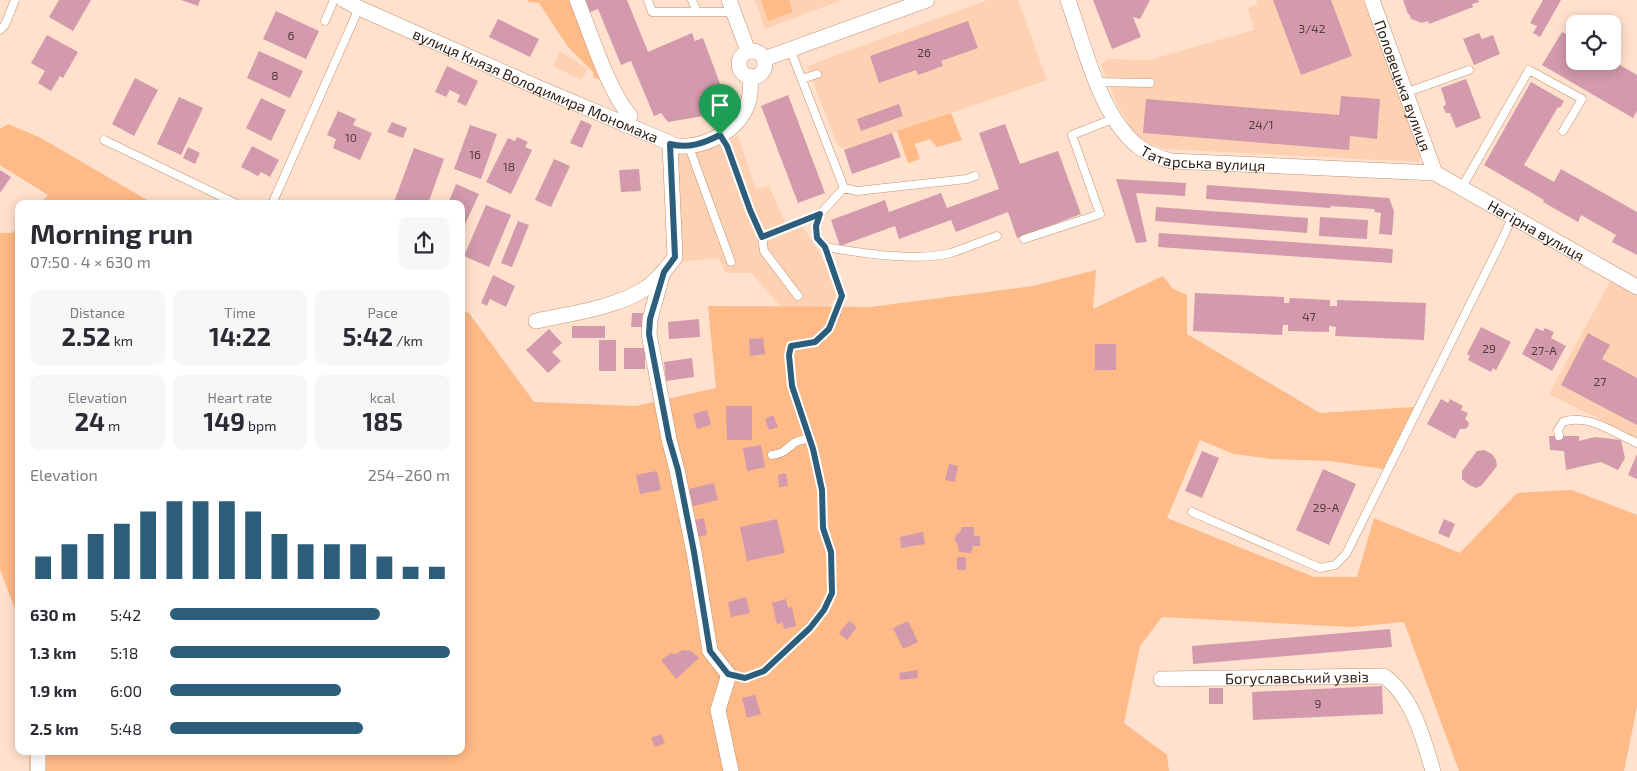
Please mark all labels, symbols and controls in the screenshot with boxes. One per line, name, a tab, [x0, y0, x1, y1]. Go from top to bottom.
map controls	[1566, 15, 1621, 70]
button: locate	[1566, 15, 1621, 70]
street label: Половецька вулиця	[1371, 17, 1435, 154]
house number: 3/42	[1298, 21, 1326, 35]
street label: вулиця Князя Володимира Мономаха	[410, 24, 661, 146]
house number: 6	[288, 28, 295, 42]
house number: 26	[917, 45, 931, 59]
house number: 8	[271, 68, 279, 82]
pin	[699, 84, 741, 135]
icon: arrive	[706, 91, 734, 119]
house number: 24/1	[1248, 117, 1274, 131]
house number: 10	[345, 130, 357, 144]
street label: Татарська вулиця	[1137, 141, 1266, 174]
house number: 16	[469, 147, 481, 161]
house number: 18	[503, 159, 515, 173]
street label: Нагірна вулиця	[1485, 196, 1588, 265]
text: Morning run	[30, 216, 193, 250]
button: share	[398, 217, 450, 269]
text: 07:50 · 4 × 630 m	[30, 252, 151, 271]
text: Distance	[70, 304, 125, 321]
text: Time	[224, 304, 256, 321]
text: Pace	[368, 304, 398, 321]
house number: 47	[1302, 309, 1316, 323]
text: 2.52	[62, 321, 111, 351]
text: 14:22	[209, 321, 271, 351]
text: 5:42	[342, 321, 393, 351]
text: km	[111, 332, 133, 349]
text: /km	[393, 332, 423, 349]
house number: 29	[1482, 341, 1496, 355]
house number: 27-А	[1531, 343, 1557, 357]
house number: 27	[1594, 374, 1606, 388]
text: Elevation	[68, 389, 127, 406]
text: Heart rate	[208, 389, 272, 406]
text: kcal	[370, 389, 395, 406]
text: 24	[74, 406, 105, 436]
text: 149	[204, 406, 245, 436]
text: 185	[363, 406, 403, 436]
text: m	[105, 417, 120, 434]
text: bpm	[245, 417, 276, 434]
text: Elevation	[30, 465, 98, 484]
text: 254–260 m	[368, 465, 450, 484]
house number: 29-А	[1313, 500, 1340, 514]
text: 630 m	[30, 605, 76, 624]
text: 5:42	[110, 605, 141, 624]
text: 1.3 km	[30, 643, 76, 662]
text: 5:18	[110, 643, 138, 662]
street label: Богуславський узвіз	[1225, 667, 1369, 688]
text: 1.9 km	[30, 681, 77, 700]
text: 6:00	[110, 681, 142, 700]
house number: 9	[1315, 696, 1322, 710]
text: 2.5 km	[30, 719, 79, 738]
text: 5:48	[110, 719, 142, 738]

